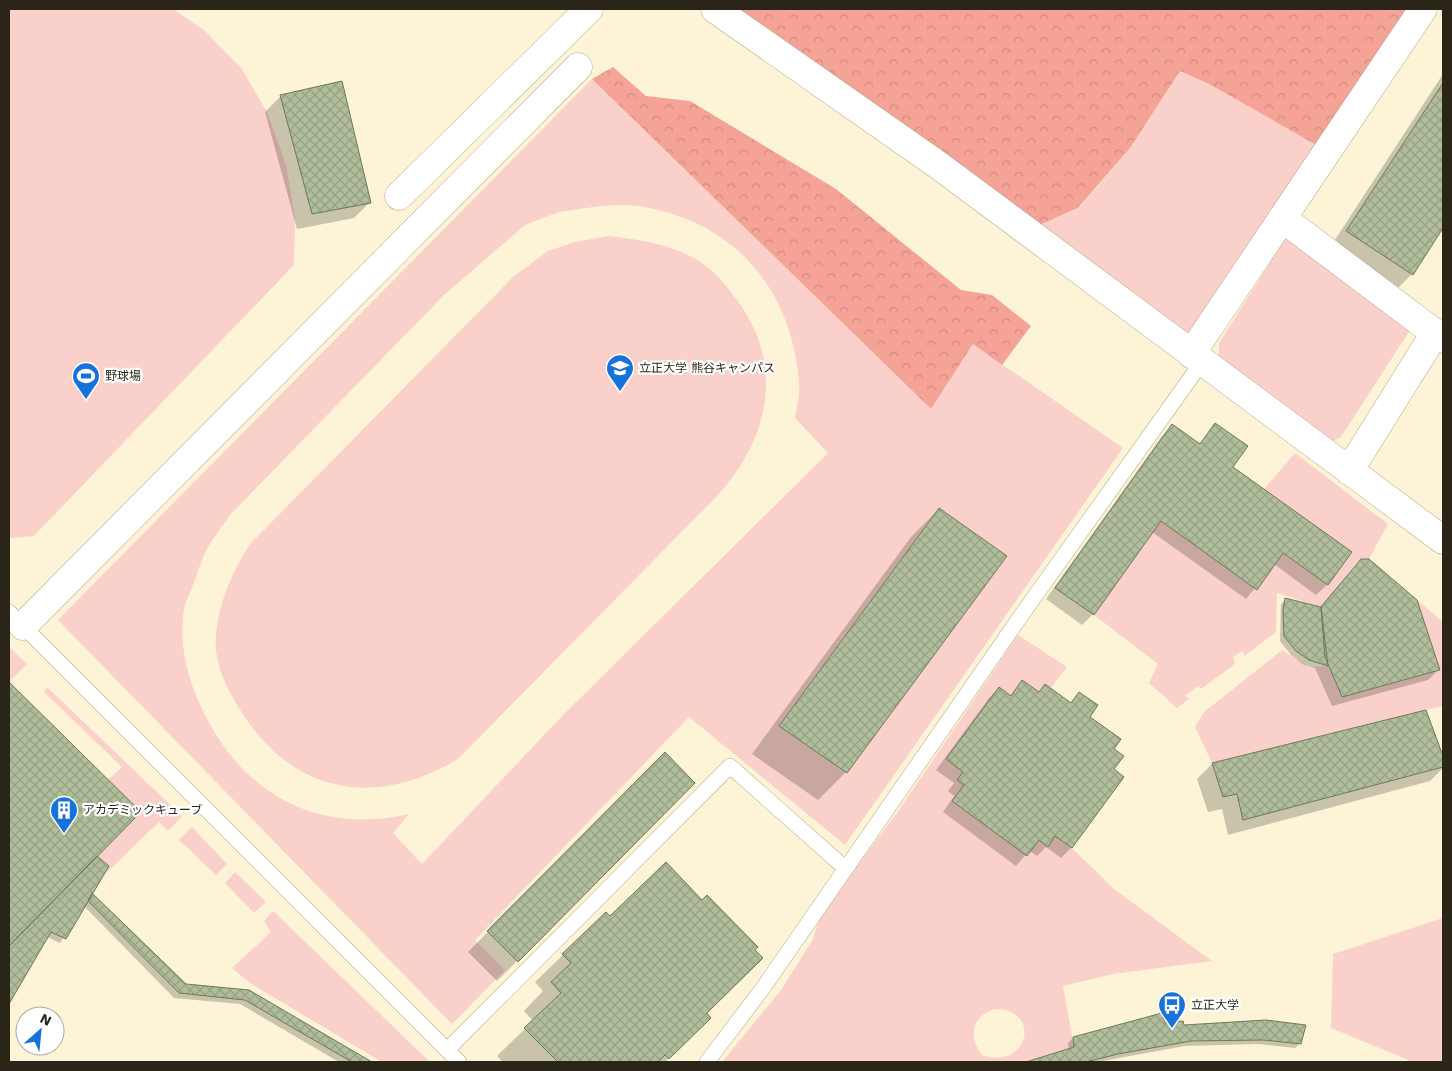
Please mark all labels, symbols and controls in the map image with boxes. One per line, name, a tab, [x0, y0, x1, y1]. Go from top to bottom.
school or university icon: 立正大学 熊谷キャンパス	[605, 353, 635, 392]
sports icon: 野球場	[71, 361, 101, 400]
place label: 立正大学 熊谷キャンパス	[639, 361, 775, 375]
place label: 野球場	[105, 369, 141, 383]
building icon: アカデミックキューブ	[49, 795, 79, 834]
place label: アカデミックキューブ	[83, 803, 202, 817]
bus stop icon: 立正大学	[1157, 990, 1187, 1029]
place label: 立正大学	[1191, 998, 1239, 1012]
north arrow	[15, 1006, 65, 1056]
text: N	[38, 1010, 54, 1029]

